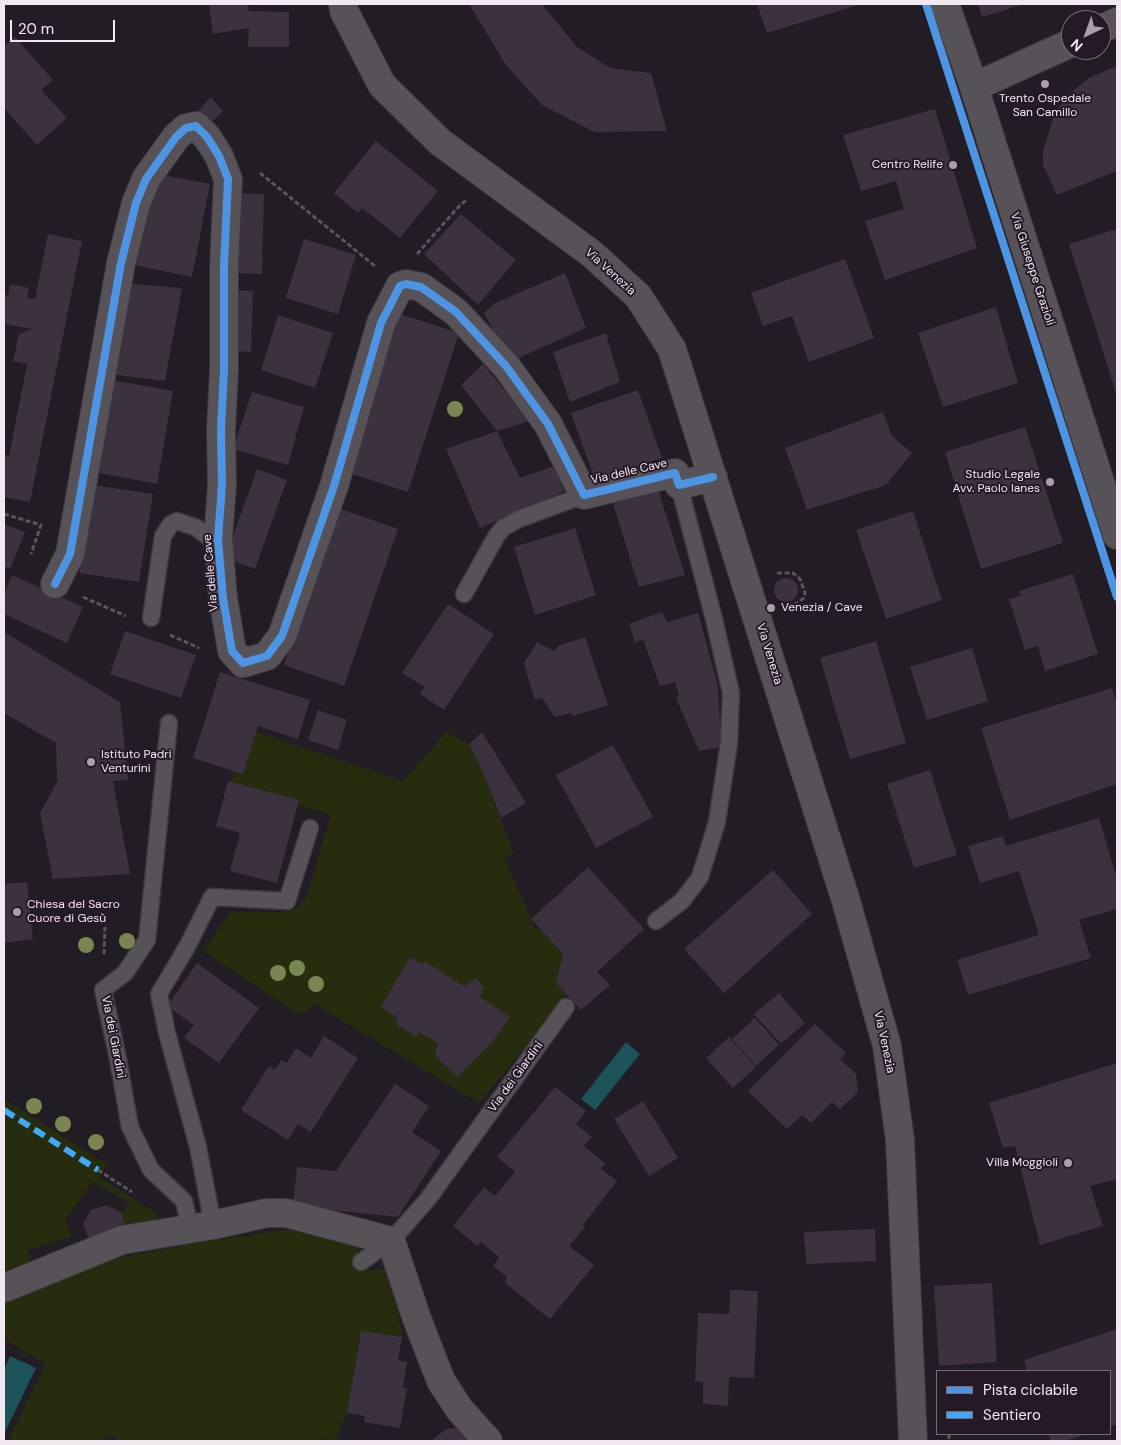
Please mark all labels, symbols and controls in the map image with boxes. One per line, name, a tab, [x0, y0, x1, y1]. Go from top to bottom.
scale bar	[12, 10, 118, 42]
north arrow	[1061, 10, 1111, 60]
text: 20 m	[18, 19, 54, 39]
text: N	[1067, 35, 1086, 56]
marker: Trento Ospedale San Camillo	[1039, 78, 1051, 90]
place label: Trento Ospedale San Camillo	[999, 92, 1091, 120]
place label: Centro Relife	[872, 158, 943, 172]
marker: Centro Relife	[947, 159, 959, 171]
street label: Via Giuseppe Grazioli	[1007, 210, 1057, 328]
street label: Via Venezia	[582, 245, 638, 299]
street label: Via delle Cave	[589, 456, 669, 488]
place label: Studio Legale Avv. Paolo Ianes	[953, 468, 1040, 496]
marker: Studio Legale Avv. Paolo Ianes	[1044, 476, 1056, 488]
street label: Via delle Cave	[200, 533, 222, 613]
place label: Venezia / Cave	[781, 601, 863, 615]
marker: Venezia / Cave	[765, 602, 777, 614]
street label: Via Venezia	[753, 622, 785, 686]
place label: Istituto Padri Venturini	[101, 748, 172, 776]
marker: Istituto Padri Venturini	[85, 756, 97, 768]
place label: Chiesa del Sacro Cuore di Gesù	[27, 898, 120, 926]
marker: Chiesa del Sacro Cuore di Gesù	[11, 906, 23, 918]
street label: Via dei Giardini	[98, 994, 128, 1080]
street label: Via Venezia	[870, 1010, 898, 1074]
street label: Via dei Giardini	[486, 1039, 546, 1115]
place label: Villa Moggioli	[986, 1156, 1058, 1170]
marker: Villa Moggioli	[1062, 1157, 1074, 1169]
legend	[936, 1370, 1111, 1435]
text: Pista ciclabile	[983, 1380, 1078, 1400]
text: Sentiero	[983, 1405, 1041, 1425]

